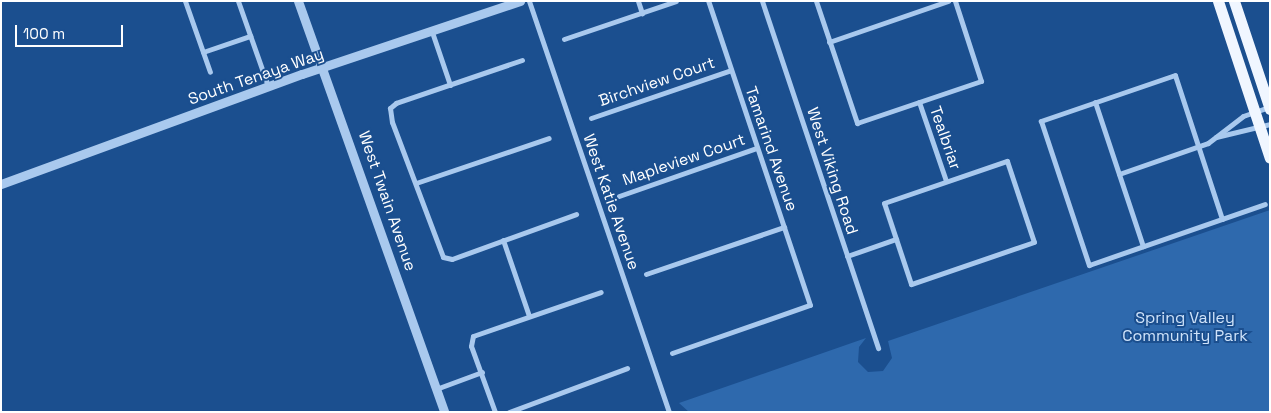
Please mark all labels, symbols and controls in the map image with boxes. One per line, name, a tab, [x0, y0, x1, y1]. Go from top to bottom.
scale bar	[18, 15, 125, 47]
text: 100 m	[23, 24, 65, 43]
street label: South Tenaya Way	[185, 45, 327, 109]
street label: Birchview Court	[596, 53, 718, 111]
street label: Tamarind Avenue	[741, 84, 801, 214]
street label: Tealbriar	[925, 104, 965, 172]
street label: West Viking Road	[802, 105, 862, 237]
street label: West Twain Avenue	[354, 128, 420, 274]
street label: Mapleview Court	[620, 130, 748, 190]
street label: West Katie Avenue	[579, 131, 643, 273]
park label: Spring Valley Community Park	[1122, 308, 1248, 346]

